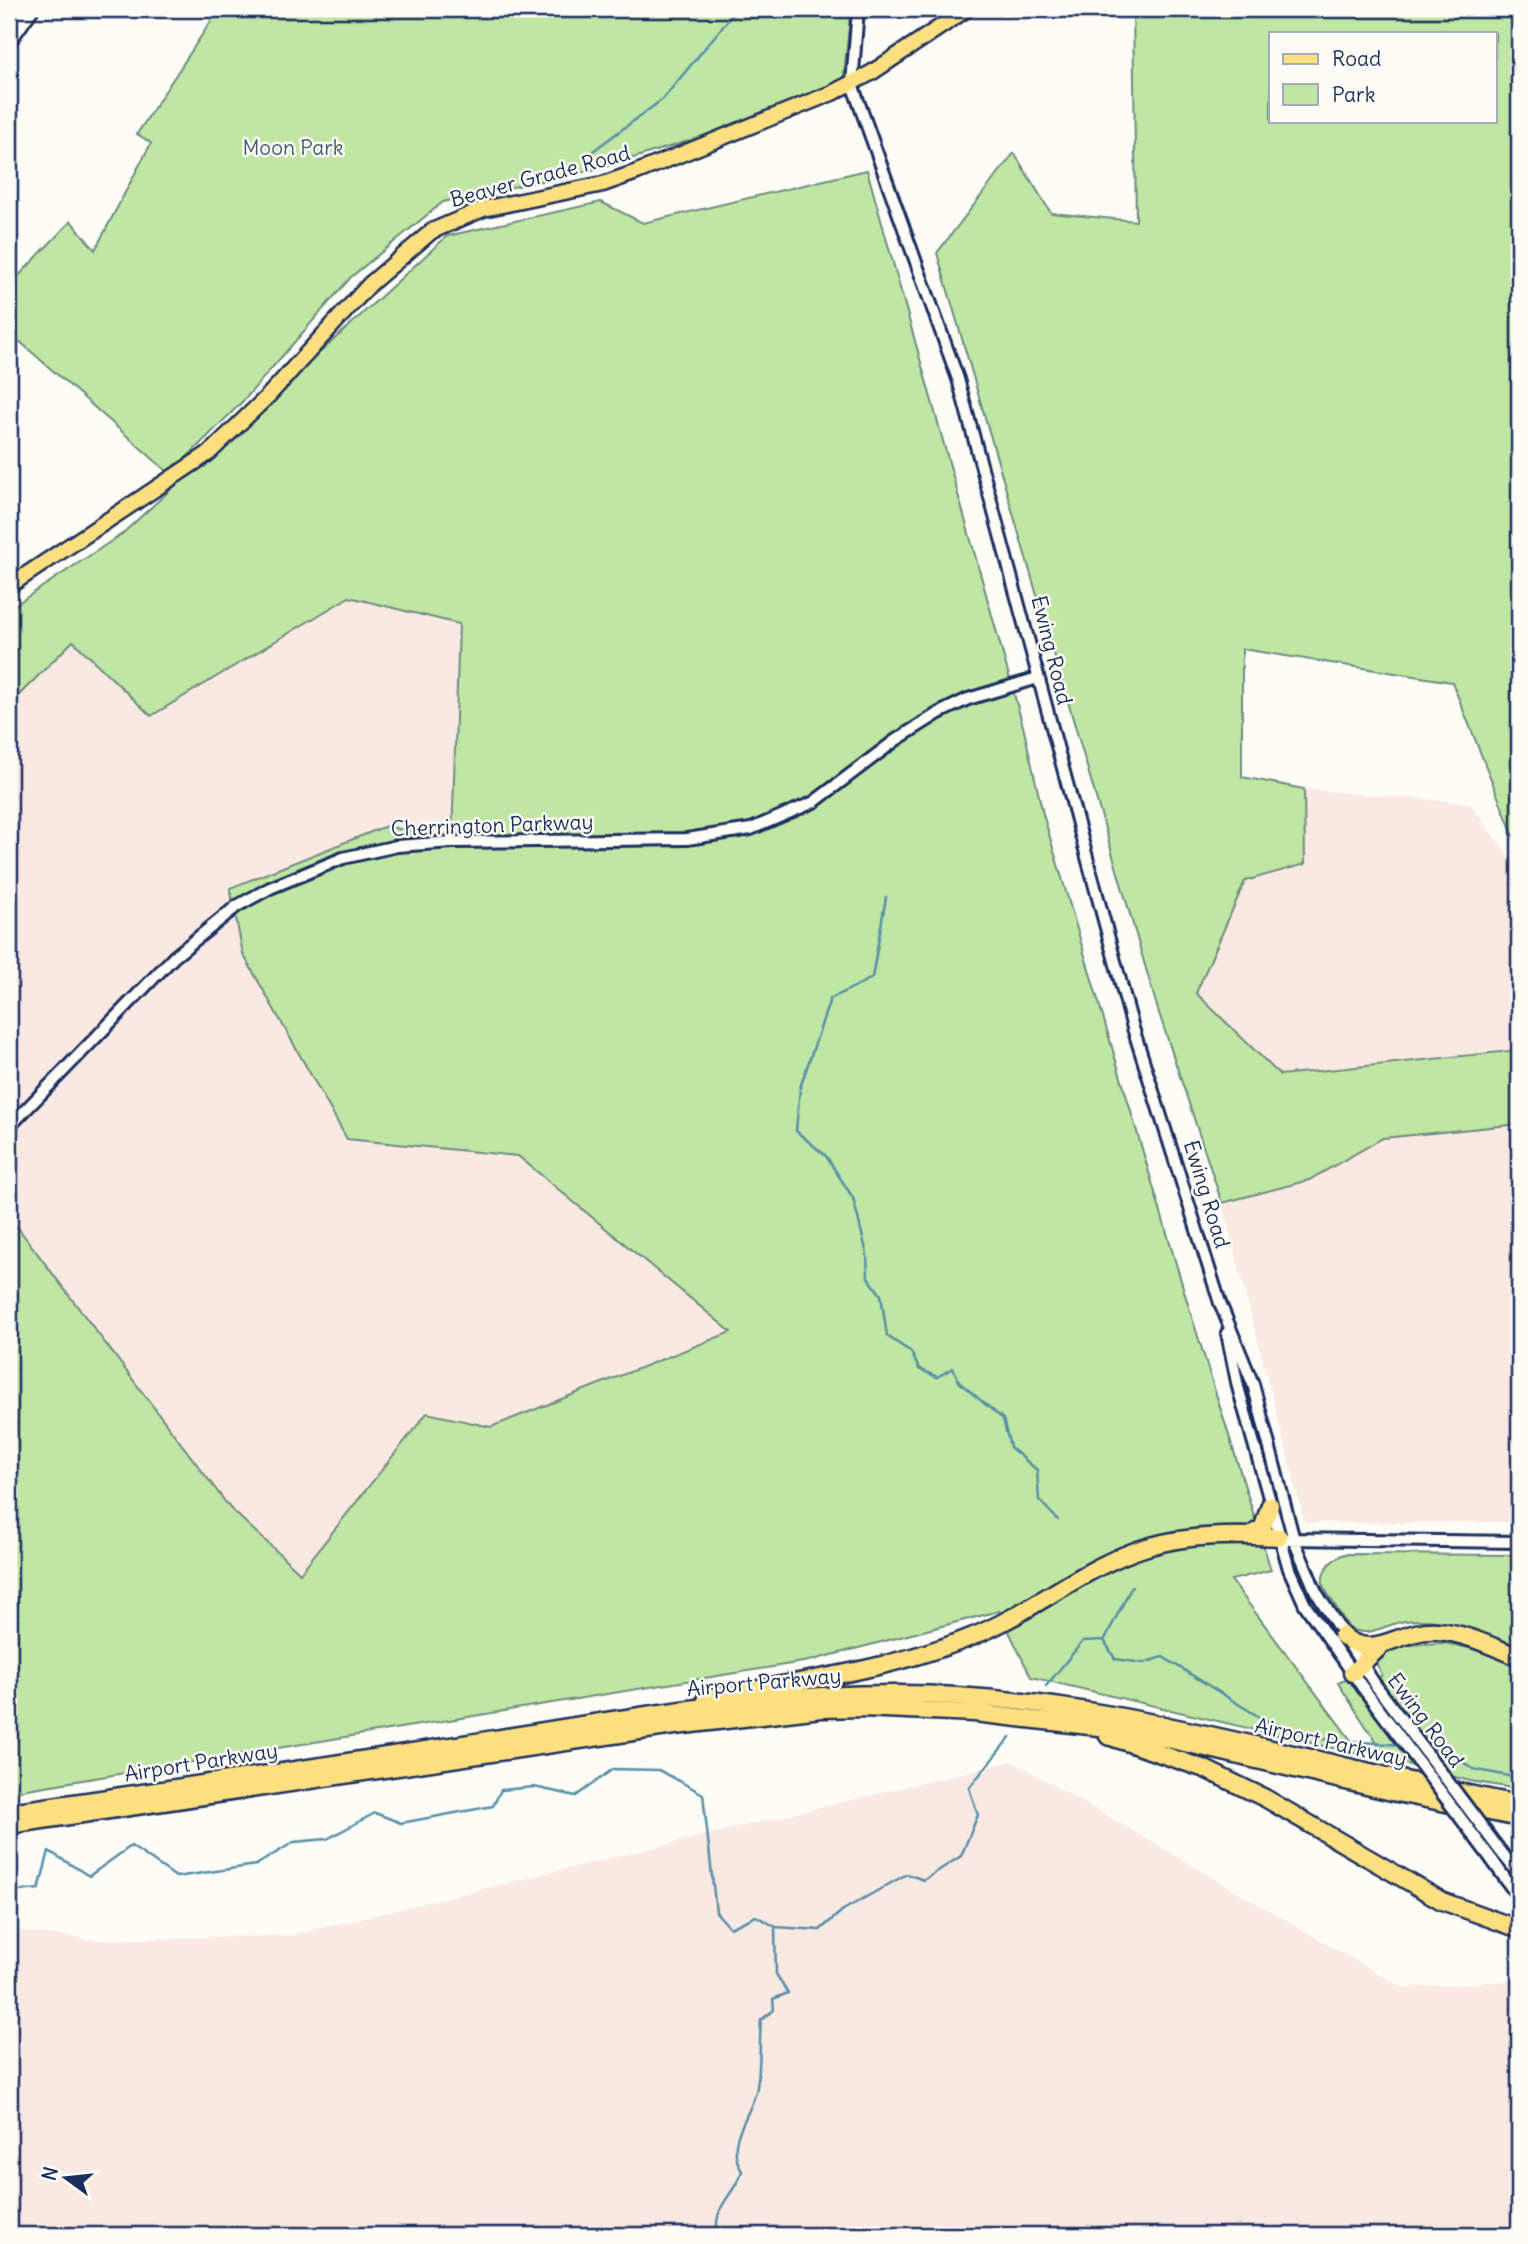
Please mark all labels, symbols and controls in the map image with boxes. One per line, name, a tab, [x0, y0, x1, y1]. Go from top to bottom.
legend	[1269, 32, 1496, 122]
text: Road	[1332, 45, 1381, 72]
text: Park	[1332, 81, 1375, 108]
park label: Moon Park	[242, 134, 344, 161]
street label: Beaver Grade Road	[447, 139, 633, 213]
street label: Ewing Road	[1025, 593, 1079, 707]
street label: Cherrington Parkway	[390, 808, 594, 842]
street label: Ewing Road	[1178, 1137, 1236, 1251]
street label: Airport Parkway	[686, 1662, 842, 1702]
street label: Ewing Road	[1382, 1667, 1470, 1773]
street label: Airport Parkway	[1253, 1711, 1409, 1773]
street label: Airport Parkway	[122, 1737, 280, 1787]
north arrow	[32, 2142, 102, 2212]
text: N	[36, 2164, 63, 2183]

